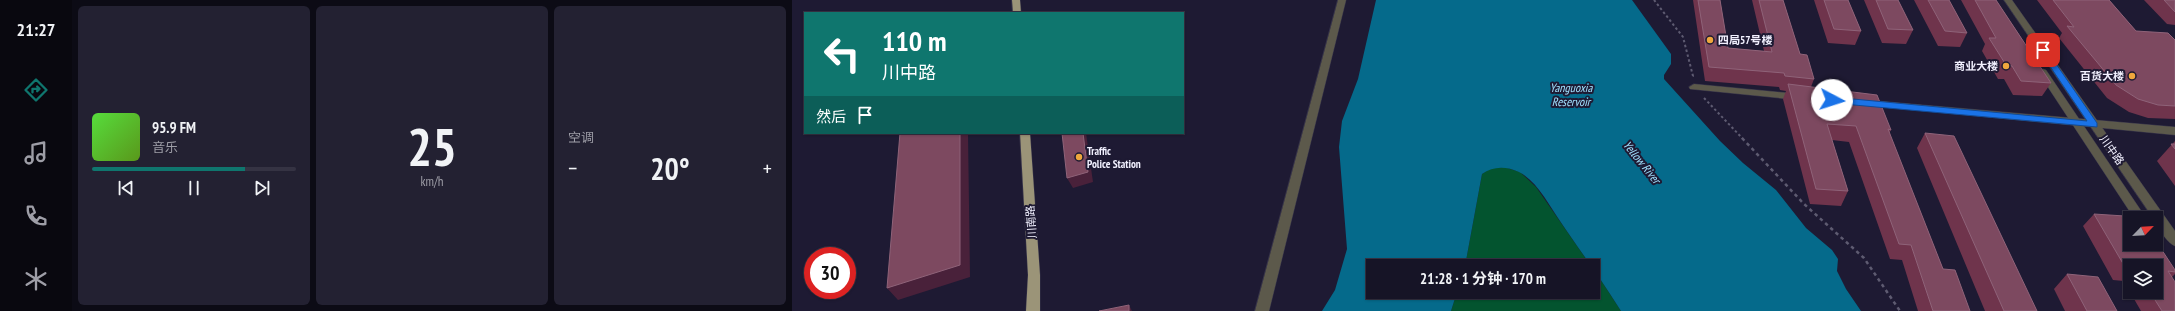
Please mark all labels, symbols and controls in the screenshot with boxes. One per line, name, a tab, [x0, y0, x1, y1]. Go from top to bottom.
text: 21:27	[17, 18, 55, 41]
text: 110 m	[882, 22, 946, 59]
icon: left	[816, 28, 868, 80]
place label: 四局57号楼	[1718, 33, 1773, 47]
pin	[2026, 33, 2060, 67]
marker: 四局57号楼	[1705, 35, 1715, 45]
icon: arrive	[2032, 39, 2054, 61]
place label: 商业大楼	[1954, 59, 1998, 73]
text: 川中路	[882, 61, 936, 84]
marker: 商业大楼	[2001, 61, 2011, 71]
place label: 百货大楼	[2080, 69, 2124, 83]
marker: 百货大楼	[2127, 71, 2137, 81]
icon: directions	[22, 76, 50, 104]
position arrow	[1811, 79, 1853, 121]
water label: Yanguoxia Reservoir	[1550, 80, 1593, 109]
icon: arrive	[854, 104, 876, 126]
text: 然后	[816, 107, 846, 126]
text: 25	[407, 113, 457, 180]
text: 95.9 FM	[152, 118, 196, 137]
text: 空调	[568, 129, 594, 146]
street label: 川中路	[2097, 132, 2127, 168]
water label: Yellow River	[1620, 138, 1665, 188]
icon: music	[22, 139, 50, 167]
text: 音乐	[152, 139, 178, 156]
place label: Traffic Police Station	[1087, 144, 1141, 171]
text: 20°	[650, 149, 690, 188]
marker: Traffic Police Station	[1074, 152, 1084, 162]
text: −	[568, 154, 577, 182]
text: +	[763, 154, 772, 182]
text: km/h	[420, 173, 444, 190]
icon: previous	[115, 177, 137, 199]
icon: pause	[183, 177, 205, 199]
icon: next	[251, 177, 273, 199]
icon: phone	[22, 202, 50, 230]
street label: 川南路	[1023, 205, 1039, 239]
north arrow	[2123, 211, 2163, 251]
map controls	[2123, 211, 2163, 299]
speed limit sign: 30	[804, 247, 856, 299]
button: layers	[2123, 259, 2163, 299]
icon: climate	[22, 265, 50, 293]
text: 21:28 · 1 分钟 · 170 m	[1420, 269, 1546, 288]

